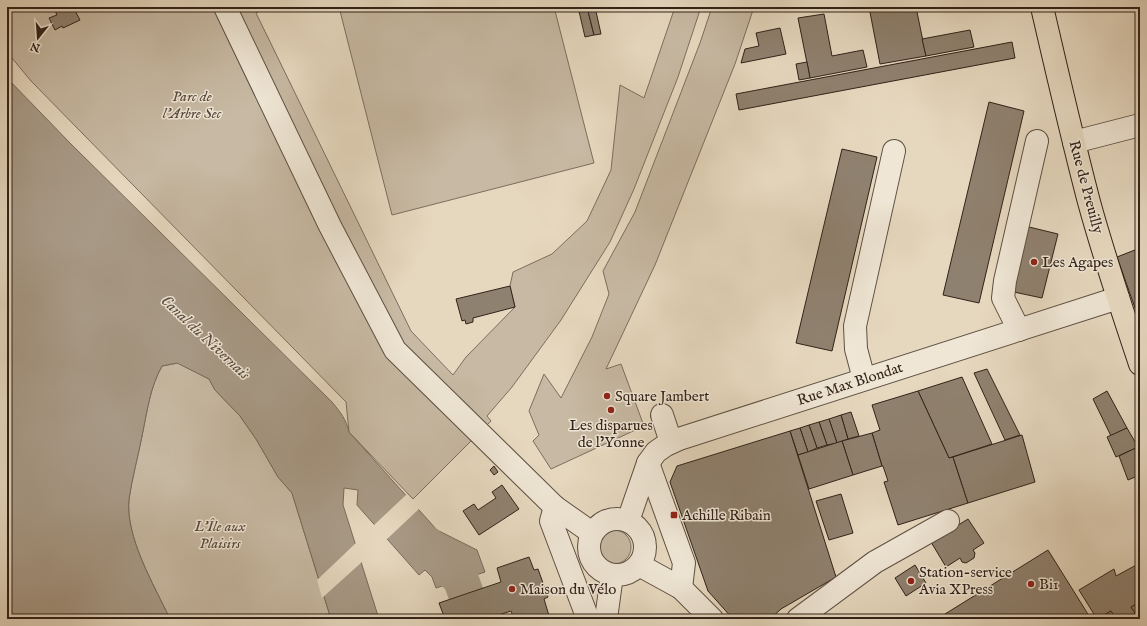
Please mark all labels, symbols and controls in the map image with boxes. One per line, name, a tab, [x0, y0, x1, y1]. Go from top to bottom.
north arrow	[18, 18, 58, 58]
text: N	[28, 38, 43, 55]
park label: Parc de l'Arbre Sec	[163, 87, 222, 123]
street label: Rue de Preuilly	[1064, 138, 1108, 236]
place label: Les Agapes	[1042, 253, 1113, 272]
marker: Les Agapes	[1029, 257, 1039, 267]
water label: Canal du Nivernais	[156, 292, 254, 385]
street label: Rue Max Blondat	[795, 358, 905, 410]
place label: Square Jambert	[615, 387, 709, 406]
marker: Square Jambert	[602, 391, 612, 401]
marker: Les disparues de l’Yonne	[606, 405, 616, 415]
place label: Les disparues de l’Yonne	[569, 416, 653, 452]
place label: Achille Ribain	[681, 506, 771, 525]
marker: Achille Ribain	[669, 510, 679, 520]
park label: L'Île aux Plaisirs	[193, 517, 246, 553]
place label: Station-service Avia XPress	[918, 563, 1012, 599]
place label: Bi1	[1039, 575, 1059, 594]
marker: Station-service Avia XPress	[906, 576, 916, 586]
marker: Bi1	[1026, 579, 1036, 589]
place label: Maison du Vélo	[520, 580, 616, 599]
marker: Maison du Vélo	[507, 584, 517, 594]

